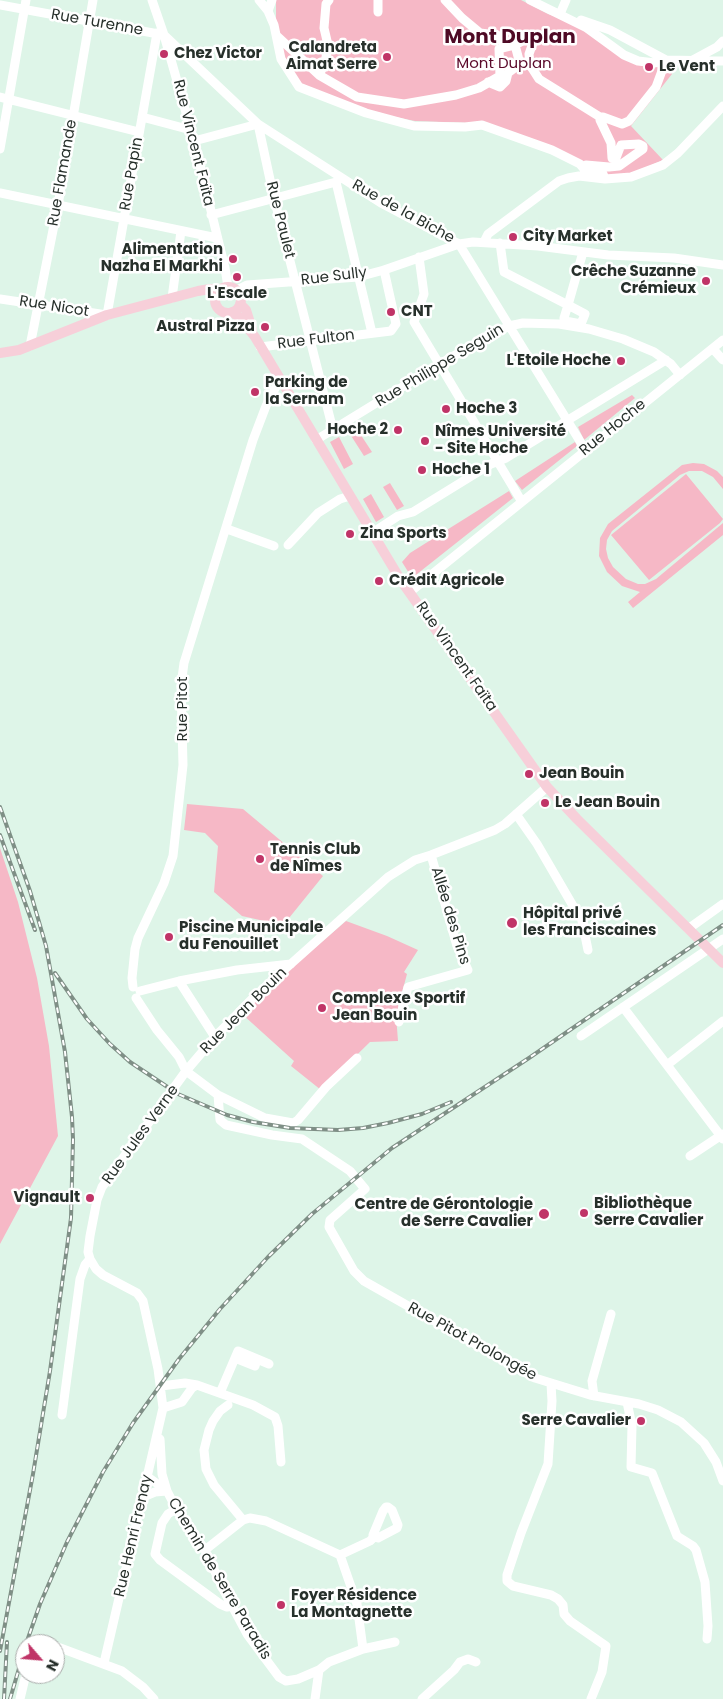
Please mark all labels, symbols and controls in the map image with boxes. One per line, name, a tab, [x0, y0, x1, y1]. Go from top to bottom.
street label: Rue Turenne	[50, 6, 144, 40]
district label: Mont Duplan	[444, 26, 576, 50]
place label: Calandreta Aimat Serre	[286, 39, 377, 74]
place label: Chez Victor	[174, 45, 262, 63]
marker: Chez Victor	[158, 48, 170, 60]
marker: Calandreta Aimat Serre	[381, 51, 393, 63]
park label: Mont Duplan	[456, 55, 552, 73]
place label: Le Vent	[659, 58, 715, 76]
marker: Le Vent	[643, 61, 655, 73]
street label: Rue Vincent Faïta	[169, 78, 217, 208]
street label: Rue Flamande	[45, 118, 81, 228]
street label: Rue Papin	[117, 136, 147, 212]
street label: Rue de la Biche	[349, 176, 457, 248]
street label: Rue Paulet	[262, 180, 298, 260]
place label: City Market	[523, 228, 613, 246]
marker: City Market	[507, 231, 519, 243]
place label: Alimentation Nazha El Markhi	[101, 241, 223, 276]
marker: Alimentation Nazha El Markhi	[227, 253, 239, 265]
place label: Crêche Suzanne Crémieux	[571, 263, 696, 298]
street label: Rue Sully	[300, 264, 368, 290]
marker: L'Escale	[231, 271, 243, 283]
marker: Crêche Suzanne Crémieux	[700, 275, 712, 287]
place label: L'Escale	[207, 285, 267, 303]
street label: Rue Nicot	[18, 293, 90, 321]
place label: CNT	[401, 303, 433, 321]
marker: CNT	[385, 306, 397, 318]
place label: Austral Pizza	[156, 318, 255, 336]
marker: Austral Pizza	[259, 321, 271, 333]
street label: Rue Philippe Seguin	[373, 321, 507, 411]
street label: Rue Fulton	[276, 326, 356, 354]
place label: L'Etoile Hoche	[507, 352, 611, 370]
marker: L'Etoile Hoche	[615, 355, 627, 367]
place label: Parking de la Sernam	[265, 374, 348, 409]
marker: Parking de la Sernam	[249, 386, 261, 398]
street label: Rue Hoche	[576, 396, 650, 460]
place label: Hoche 3	[456, 400, 517, 418]
marker: Hoche 3	[440, 403, 452, 415]
place label: Hoche 2	[327, 421, 388, 439]
place label: Nîmes Université - Site Hoche	[435, 423, 566, 458]
marker: Hoche 2	[392, 424, 404, 436]
marker: Nîmes Université - Site Hoche	[419, 435, 431, 447]
place label: Hoche 1	[432, 461, 490, 479]
marker: Hoche 1	[416, 464, 428, 476]
place label: Zina Sports	[360, 525, 447, 543]
marker: Zina Sports	[344, 528, 356, 540]
place label: Crédit Agricole	[389, 572, 504, 590]
marker: Crédit Agricole	[373, 575, 385, 587]
street label: Rue Vincent Faïta	[411, 599, 501, 715]
street label: Rue Pitot	[174, 677, 192, 741]
place label: Jean Bouin	[539, 765, 624, 783]
marker: Jean Bouin	[523, 768, 535, 780]
place label: Le Jean Bouin	[555, 794, 660, 812]
marker: Le Jean Bouin	[539, 797, 551, 809]
place label: Tennis Club de Nîmes	[270, 841, 360, 876]
marker: Tennis Club de Nîmes	[254, 853, 266, 865]
street label: Allée des Pins	[427, 865, 473, 967]
place label: Hôpital privé les Franciscaines	[523, 905, 656, 940]
marker: Hôpital privé les Franciscaines	[505, 916, 519, 930]
place label: Piscine Municipale du Fenouillet	[179, 919, 323, 954]
marker: Piscine Municipale du Fenouillet	[163, 931, 175, 943]
street label: Rue Jean Bouin	[197, 964, 291, 1058]
place label: Complexe Sportif Jean Bouin	[332, 990, 465, 1025]
marker: Complexe Sportif Jean Bouin	[316, 1002, 328, 1014]
street label: Rue Jules Verne	[99, 1082, 183, 1188]
place label: Vignault	[14, 1189, 80, 1207]
marker: Vignault	[84, 1192, 96, 1204]
place label: Bibliothèque Serre Cavalier	[594, 1195, 703, 1230]
place label: Centre de Gérontologie de Serre Cavalier	[354, 1196, 533, 1231]
marker: Centre de Gérontologie de Serre Cavalier	[537, 1207, 551, 1221]
marker: Bibliothèque Serre Cavalier	[578, 1207, 590, 1219]
street label: Rue Pitot Prolongée	[404, 1299, 540, 1385]
place label: Serre Cavalier	[522, 1412, 631, 1430]
marker: Serre Cavalier	[635, 1415, 647, 1427]
street label: Rue Henri Frenay	[111, 1473, 157, 1599]
street label: Chemin de Serre Paradis	[164, 1495, 274, 1663]
place label: Foyer Résidence La Montagnette	[291, 1587, 417, 1622]
marker: Foyer Résidence La Montagnette	[275, 1599, 287, 1611]
north arrow	[15, 1634, 65, 1684]
text: N	[41, 1656, 64, 1675]

